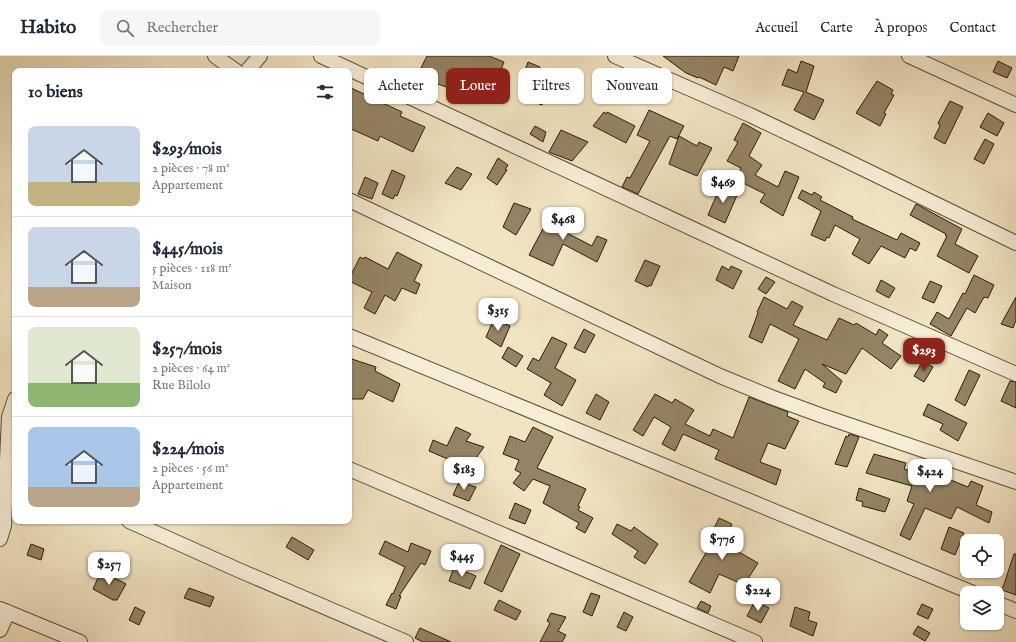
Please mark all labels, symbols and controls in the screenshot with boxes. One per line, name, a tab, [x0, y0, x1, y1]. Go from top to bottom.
search box	[100, 10, 380, 46]
text: Habito	[20, 16, 76, 40]
icon: search	[114, 17, 136, 39]
text: Rechercher	[146, 18, 218, 37]
text: Accueil	[755, 19, 798, 37]
text: Carte	[820, 19, 853, 37]
text: À propos	[875, 19, 927, 37]
text: Contact	[949, 19, 996, 37]
chip: Acheter	[364, 68, 438, 104]
chip: Louer	[446, 68, 510, 104]
chip: Filtres	[518, 68, 584, 104]
chip: Nouveau	[592, 68, 672, 104]
icon: filters	[314, 81, 336, 103]
text: 10 biens	[28, 82, 83, 103]
text: $293/mois	[152, 139, 222, 160]
icon: home	[60, 142, 108, 190]
text: 2 pièces · 78 m²	[152, 160, 230, 177]
pin: $469	[699, 170, 747, 204]
text: $469	[711, 174, 735, 191]
text: Appartement	[152, 177, 223, 194]
pin: $468	[539, 207, 587, 241]
text: $468	[551, 211, 575, 228]
text: $445/mois	[152, 239, 223, 260]
icon: home	[60, 243, 108, 291]
text: 5 pièces · 118 m²	[152, 260, 232, 277]
text: Maison	[152, 277, 192, 294]
pin: $315	[474, 298, 522, 332]
text: $315	[487, 302, 509, 319]
pin: $293	[900, 338, 948, 372]
text: $257/mois	[152, 339, 222, 360]
text: $293	[912, 342, 936, 359]
icon: home	[60, 343, 108, 391]
text: 2 pièces · 64 m²	[152, 360, 230, 377]
text: Rue Bilolo	[152, 377, 210, 394]
text: $224/mois	[152, 439, 224, 460]
icon: home	[60, 443, 108, 491]
pin: $183	[440, 457, 488, 491]
pin: $424	[906, 459, 954, 493]
text: 2 pièces · 56 m²	[152, 460, 229, 477]
text: $183	[453, 461, 475, 478]
text: $424	[917, 463, 943, 480]
text: Appartement	[152, 477, 223, 494]
pin: $776	[698, 527, 746, 561]
text: $776	[710, 531, 734, 548]
map controls	[960, 534, 1004, 630]
button: locate	[960, 534, 1004, 578]
pin: $445	[438, 544, 486, 578]
text: $445	[450, 548, 474, 565]
pin: $257	[85, 552, 133, 586]
text: $257	[97, 556, 121, 573]
pin: $224	[734, 578, 782, 612]
text: $224	[745, 582, 771, 599]
button: layers	[960, 586, 1004, 630]

